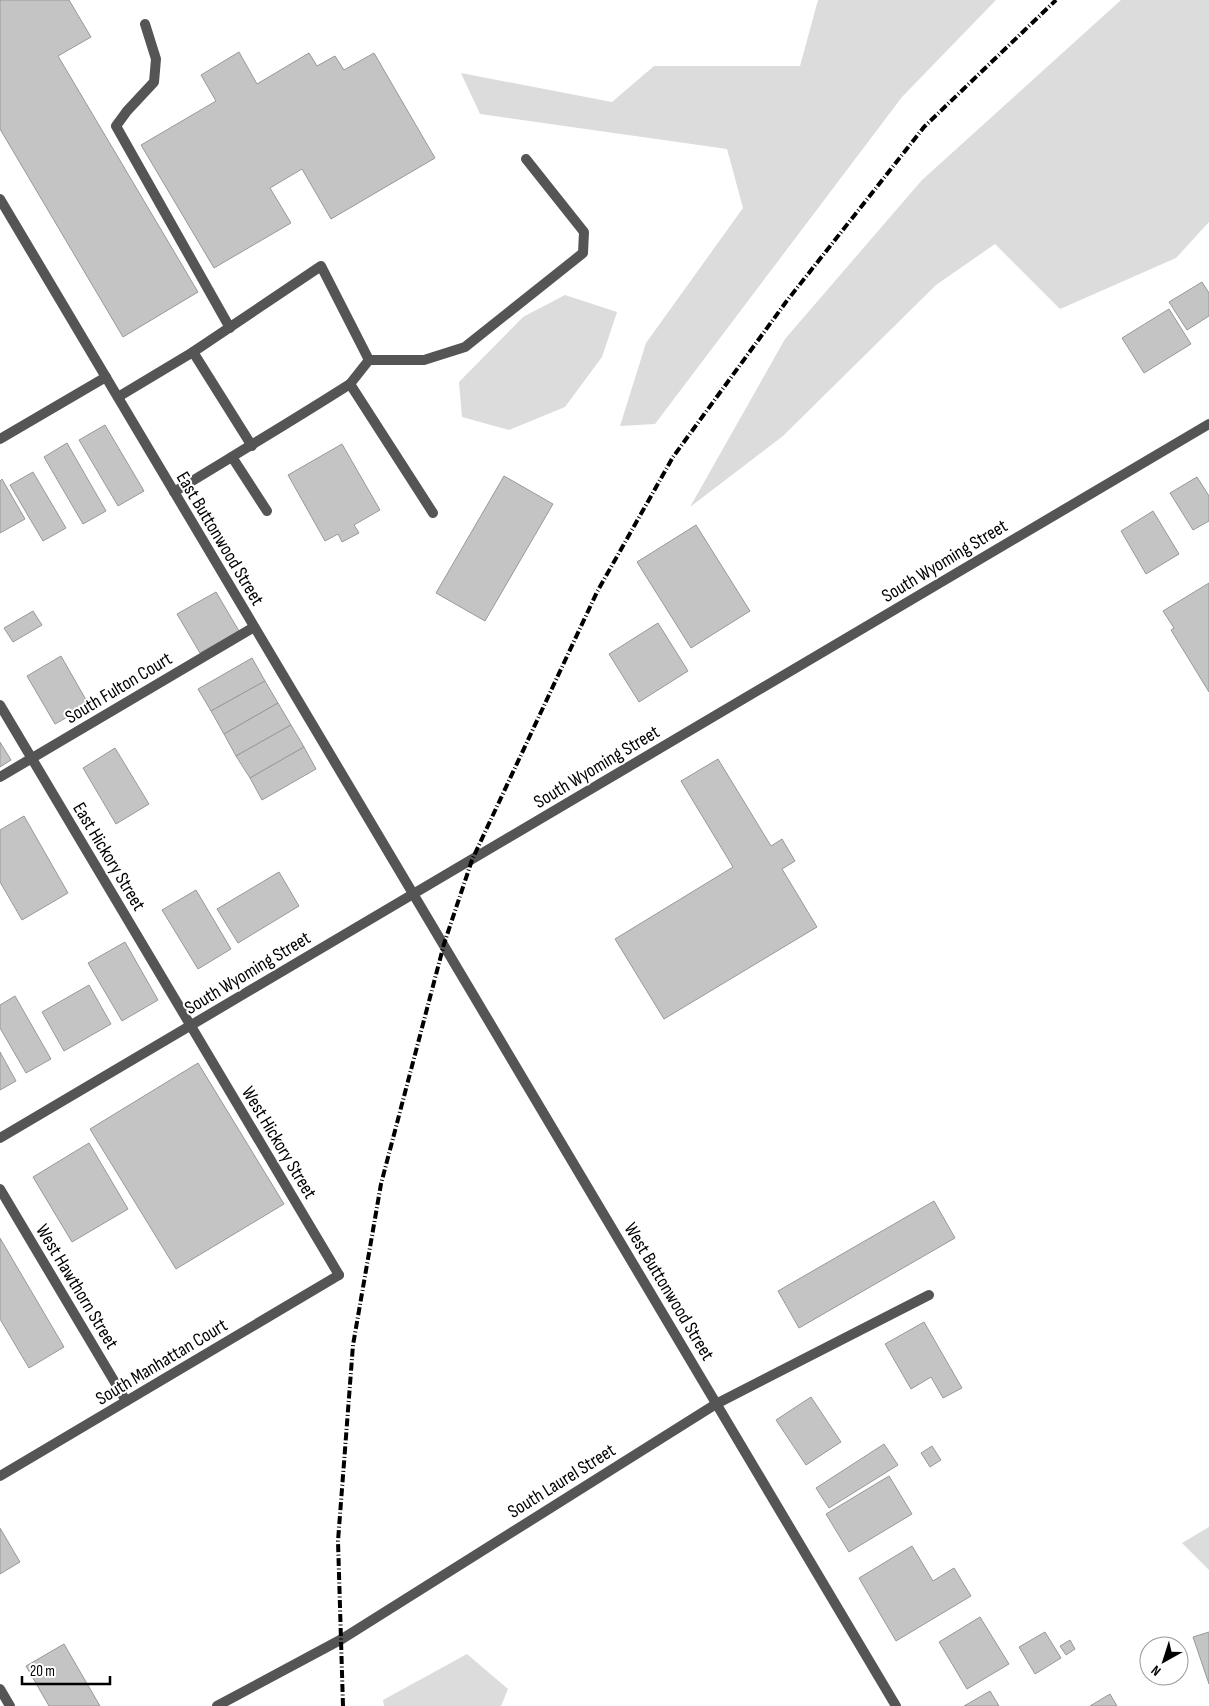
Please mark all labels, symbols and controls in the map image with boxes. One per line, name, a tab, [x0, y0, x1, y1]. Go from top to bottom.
street label: East Buttonwood Street	[171, 468, 269, 610]
street label: South Wyoming Street	[878, 515, 1012, 608]
street label: South Fulton Court	[61, 647, 177, 729]
street label: South Wyoming Street	[530, 721, 664, 814]
street label: East Hickory Street	[67, 798, 150, 915]
street label: South Wyoming Street	[181, 927, 315, 1020]
street label: West Hickory Street	[236, 1082, 321, 1203]
street label: West Buttonwood Street	[619, 1219, 719, 1365]
street label: West Hawthorn Street	[30, 1220, 123, 1353]
street label: South Manhattan Court	[92, 1314, 232, 1411]
street label: South Laurel Street	[504, 1439, 620, 1524]
north arrow	[1139, 1636, 1189, 1686]
scale bar	[22, 1654, 110, 1686]
text: 20 m	[30, 1662, 55, 1681]
text: N	[1148, 1662, 1164, 1680]

